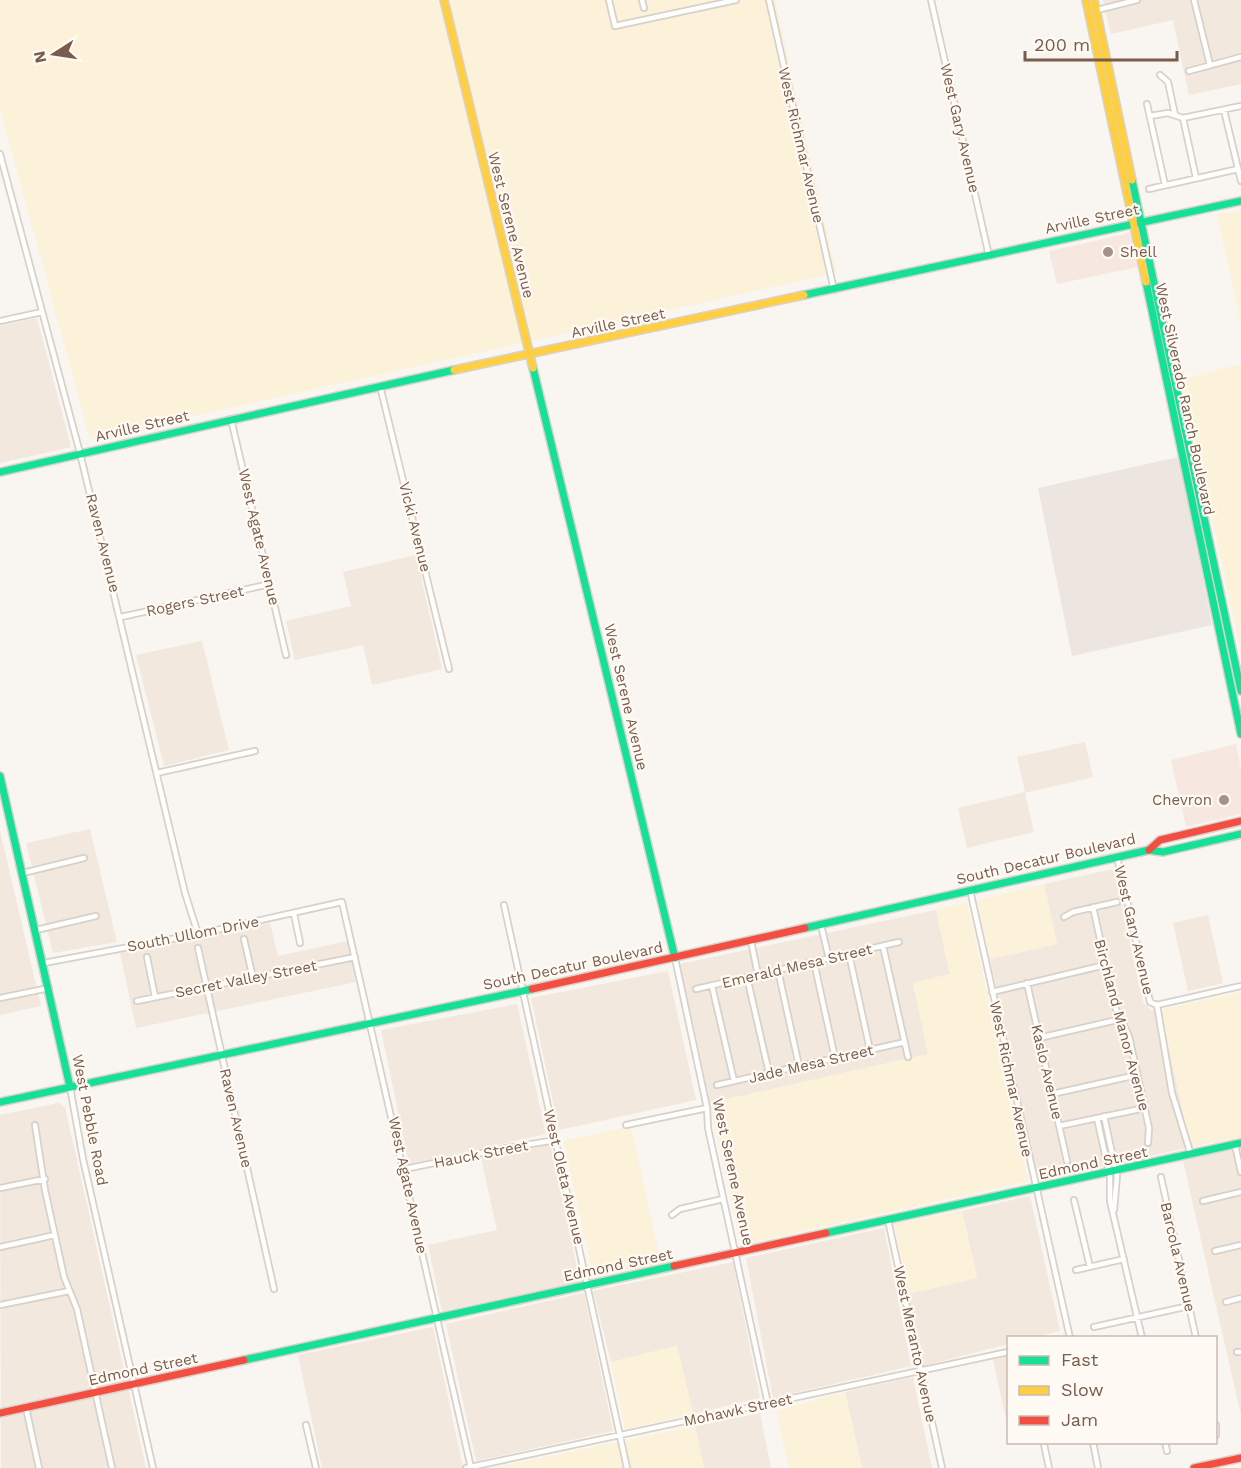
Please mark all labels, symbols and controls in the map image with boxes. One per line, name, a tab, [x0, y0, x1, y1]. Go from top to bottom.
north arrow	[24, 24, 84, 84]
scale bar	[1025, 24, 1176, 62]
text: 200 m	[1034, 34, 1090, 55]
text: N	[29, 49, 50, 65]
street label: West Gary Avenue	[936, 62, 984, 194]
street label: West Richmar Avenue	[774, 65, 828, 225]
street label: West Serene Avenue	[484, 150, 538, 300]
street label: Arville Street	[1043, 200, 1141, 238]
place label: Shell	[1120, 243, 1157, 261]
marker: Shell	[1101, 245, 1115, 259]
street label: West Silverado Ranch Boulevard	[1152, 281, 1218, 517]
street label: Arville Street	[569, 304, 667, 342]
street label: Arville Street	[93, 406, 191, 446]
street label: West Agate Avenue	[234, 467, 284, 607]
street label: Vicki Avenue	[395, 480, 435, 574]
street label: Raven Avenue	[82, 492, 124, 594]
street label: Rogers Street	[145, 582, 246, 620]
street label: West Serene Avenue	[600, 622, 652, 772]
place label: Chevron	[1152, 791, 1212, 809]
marker: Chevron	[1217, 793, 1231, 807]
street label: South Decatur Boulevard	[955, 830, 1137, 888]
street label: West Gary Avenue	[1110, 864, 1158, 996]
street label: South Ullom Drive	[126, 912, 260, 956]
street label: Birchland Manor Avenue	[1090, 937, 1154, 1113]
street label: South Decatur Boulevard	[481, 938, 665, 994]
street label: Emerald Mesa Street	[720, 940, 875, 992]
street label: Secret Valley Street	[173, 956, 319, 1002]
street label: West Richmar Avenue	[986, 999, 1036, 1159]
street label: Kaslo Avenue	[1027, 1023, 1067, 1121]
street label: Jade Mesa Street	[747, 1041, 876, 1087]
street label: West Pebble Road	[68, 1053, 112, 1187]
street label: Raven Avenue	[216, 1067, 256, 1169]
street label: West Serene Avenue	[709, 1097, 757, 1247]
street label: West Oleta Avenue	[540, 1108, 588, 1246]
street label: West Agate Avenue	[385, 1115, 431, 1255]
street label: Hauck Street	[432, 1136, 530, 1172]
street label: Edmond Street	[1037, 1143, 1150, 1183]
street label: Barcola Avenue	[1157, 1200, 1199, 1314]
street label: Edmond Street	[562, 1245, 675, 1285]
street label: West Meranto Avenue	[890, 1264, 940, 1424]
legend	[1007, 1336, 1217, 1444]
street label: Edmond Street	[87, 1349, 200, 1389]
text: Fast	[1061, 1349, 1099, 1370]
text: Slow	[1061, 1379, 1104, 1400]
street label: Mohawk Street	[682, 1390, 795, 1430]
text: Jam	[1061, 1409, 1098, 1430]

